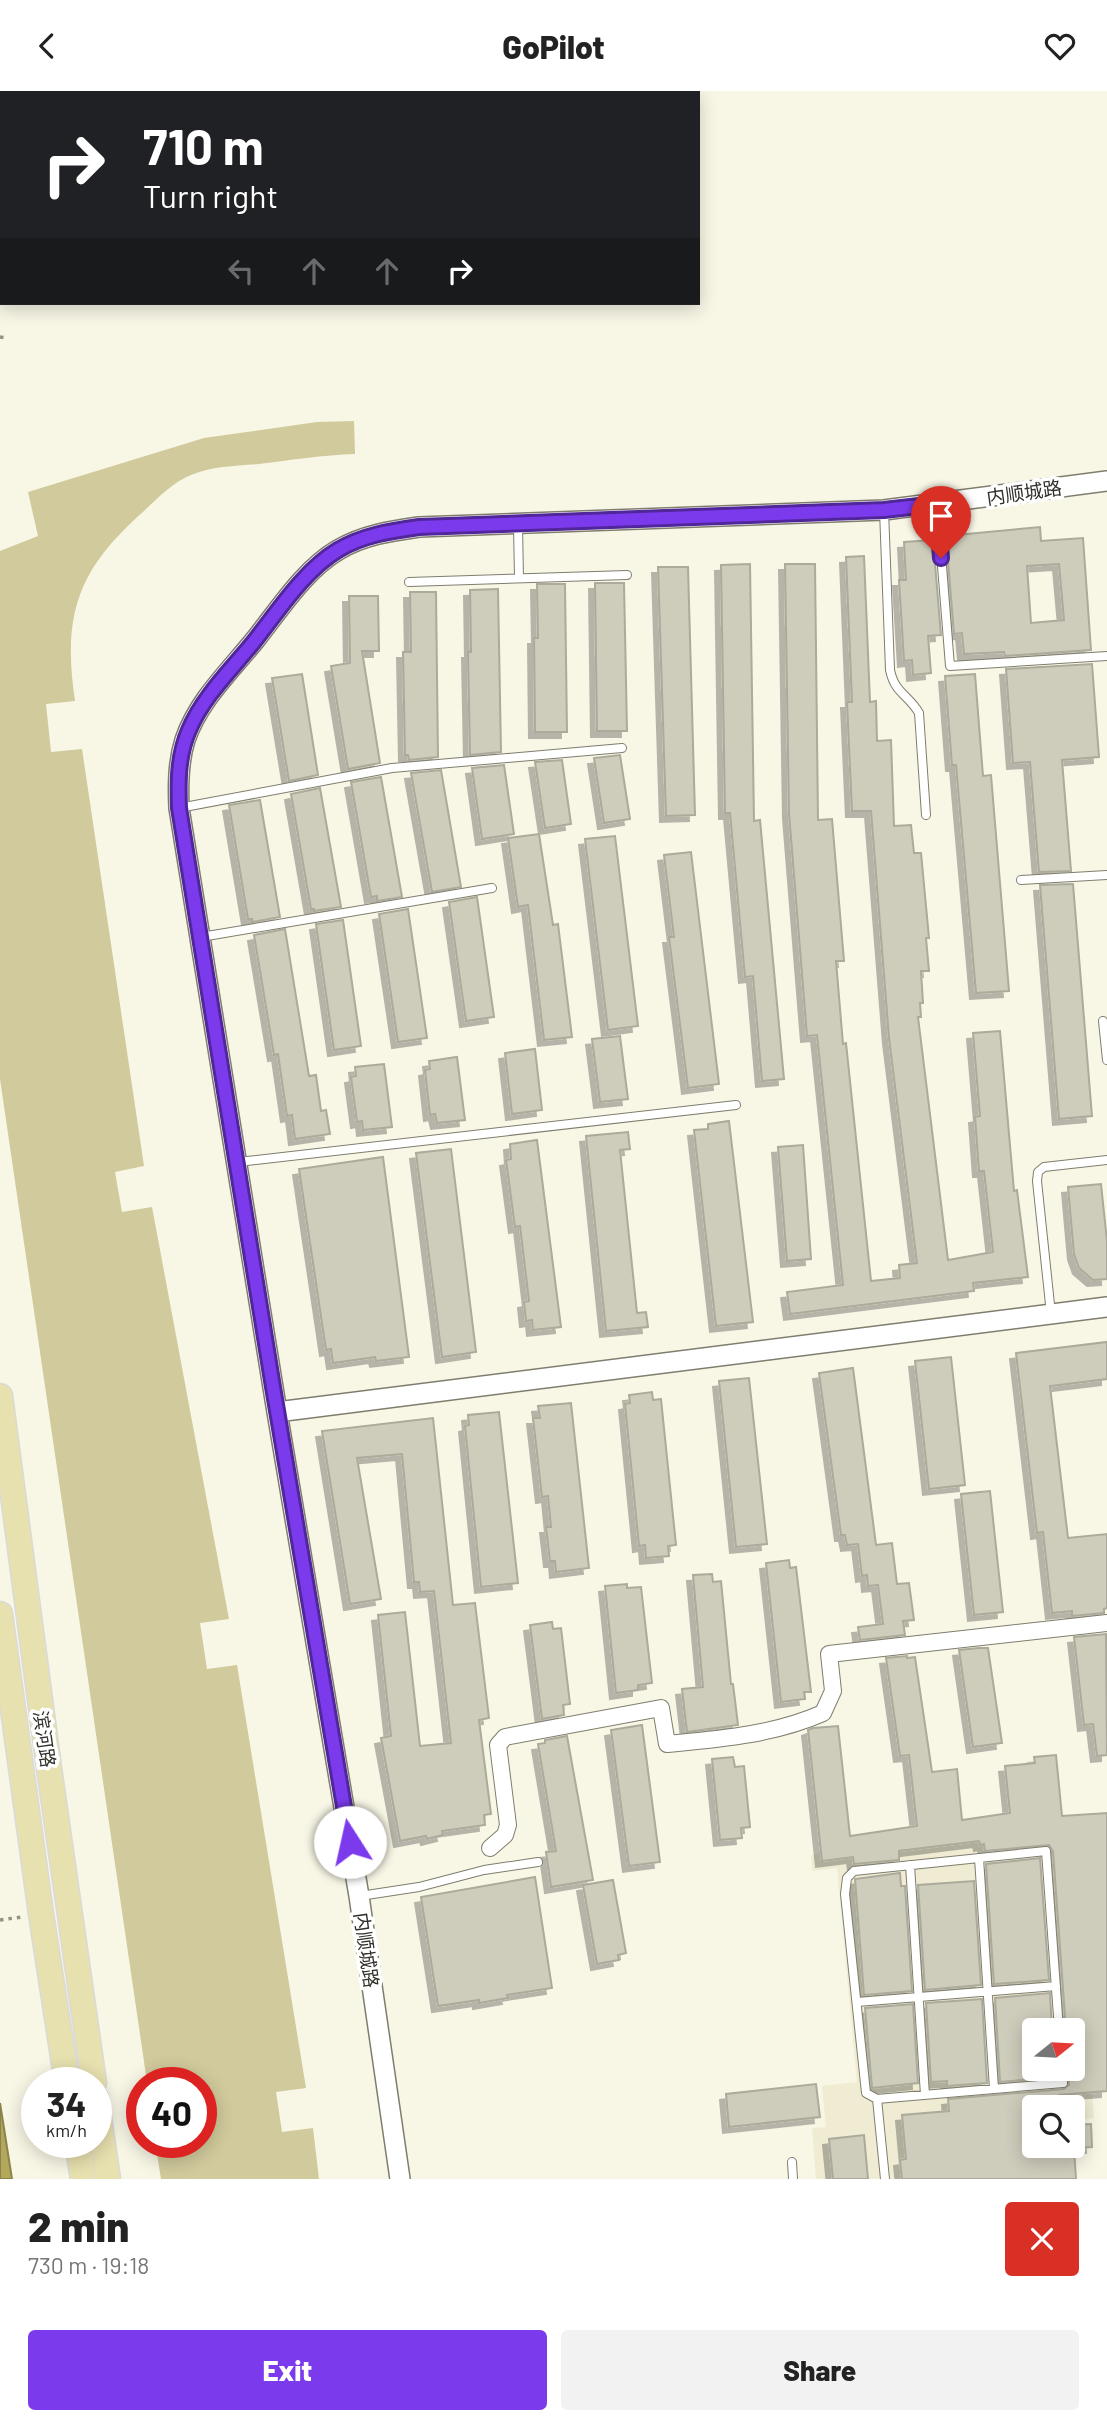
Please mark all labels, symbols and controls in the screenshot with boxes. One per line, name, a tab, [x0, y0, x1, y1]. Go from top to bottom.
icon: back	[28, 27, 66, 65]
text: GoPilot	[502, 27, 605, 65]
icon: heart	[1041, 27, 1079, 65]
text: 710 m	[143, 116, 264, 175]
icon: right	[28, 119, 119, 210]
text: Turn right	[143, 176, 278, 214]
icon: left	[222, 252, 260, 290]
icon: ahead	[295, 252, 333, 290]
icon: ahead	[368, 252, 406, 290]
icon: right	[441, 252, 479, 290]
street label: 内顺城路	[985, 475, 1063, 509]
pin	[911, 486, 971, 558]
icon: arrive	[922, 497, 960, 535]
street label: 滨河路	[30, 1709, 60, 1769]
position arrow	[313, 1805, 387, 1879]
street label: 内顺城路	[350, 1911, 384, 1989]
north arrow	[1022, 2018, 1085, 2081]
map controls	[1022, 2018, 1085, 2158]
speed limit sign: 40	[126, 2067, 217, 2158]
text: 34	[46, 2082, 87, 2124]
button: search	[1022, 2095, 1085, 2158]
text: km/h	[46, 2119, 87, 2141]
text: 2 min	[28, 2200, 129, 2250]
button: close	[1005, 2202, 1079, 2276]
text: 730 m · 19:18	[28, 2251, 149, 2279]
button: Exit	[28, 2330, 547, 2410]
button: Share	[561, 2330, 1079, 2410]

